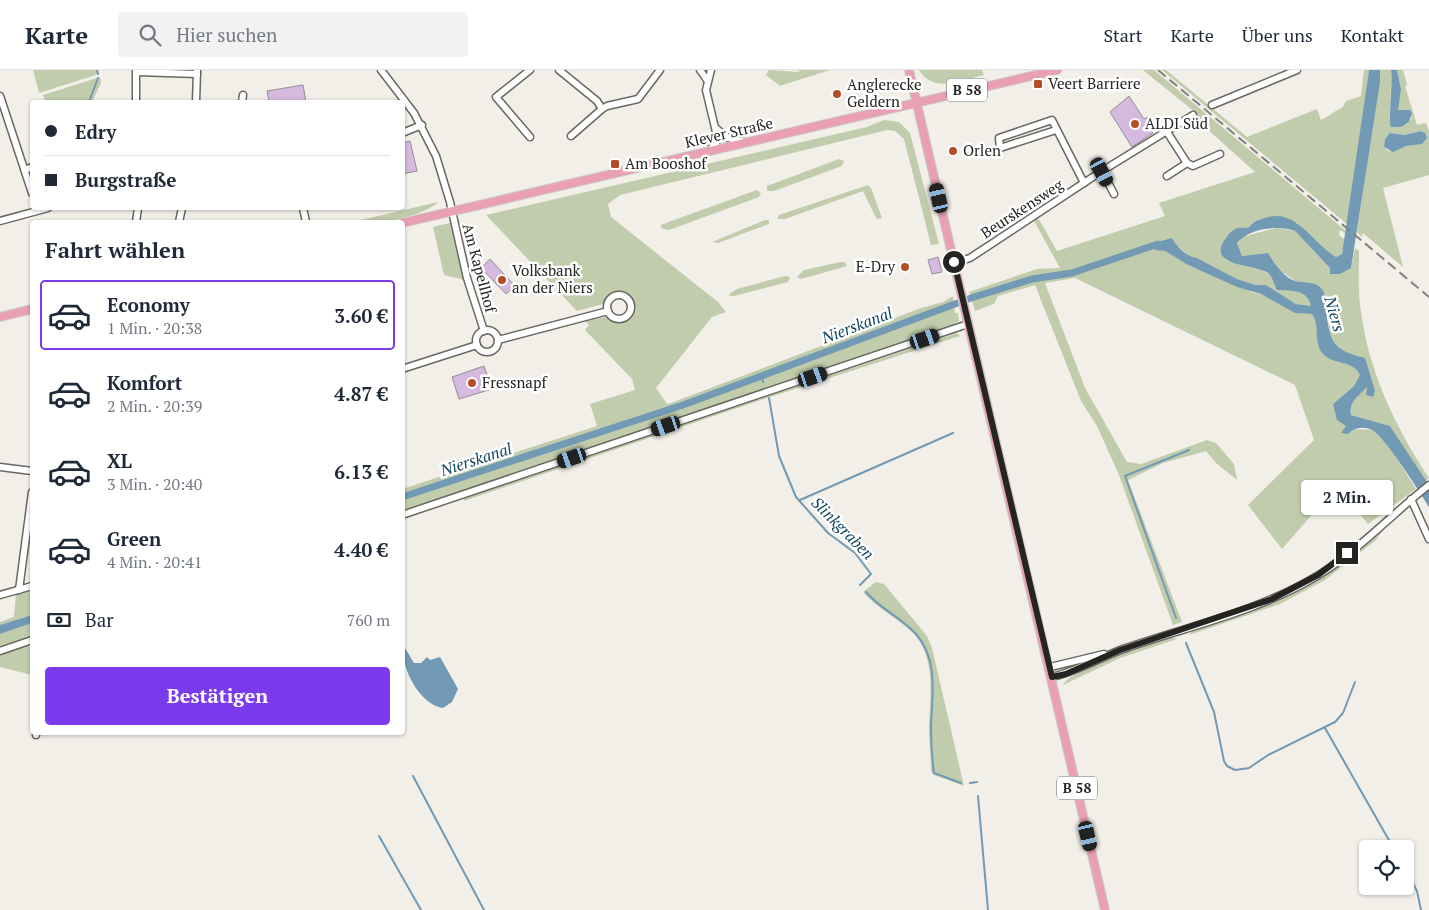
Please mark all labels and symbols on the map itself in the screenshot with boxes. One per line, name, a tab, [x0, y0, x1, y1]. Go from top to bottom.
place label: Veert Barriere	[1048, 73, 1141, 93]
place label: Anglerecke Geldern	[847, 74, 922, 111]
road number: B 58	[947, 78, 987, 102]
marker: Veert Barriere	[1032, 78, 1044, 90]
marker: Anglerecke Geldern	[831, 88, 843, 100]
street label: Klever Straße	[683, 112, 775, 152]
place label: ALDI Süd	[1145, 113, 1208, 133]
marker: ALDI Süd	[1129, 118, 1141, 130]
place label: Orlen	[963, 140, 1001, 160]
marker: Orlen	[947, 145, 959, 157]
place label: Am Booshof	[625, 153, 707, 173]
car	[1088, 155, 1115, 189]
marker: Am Booshof	[609, 158, 621, 170]
street label: Beurskensweg	[976, 173, 1067, 242]
car	[928, 182, 949, 214]
street label: Am Kapellhof	[458, 221, 502, 315]
route start	[943, 251, 965, 273]
place label: E-Dry	[856, 256, 895, 276]
place label: Volksbank an der Niers	[512, 260, 593, 297]
marker: E-Dry	[899, 261, 911, 273]
marker: Volksbank an der Niers	[496, 274, 508, 286]
water label: Niers	[1319, 293, 1351, 335]
water label: Nierskanal	[818, 301, 896, 349]
car	[908, 327, 941, 351]
car	[796, 365, 829, 389]
place label: Fressnapf	[482, 372, 547, 392]
marker: Fressnapf	[466, 377, 478, 389]
car	[649, 414, 682, 438]
water label: Nierskanal	[436, 437, 515, 481]
car	[555, 446, 588, 470]
callout: 2 Min.	[1301, 480, 1393, 516]
water label: Slinkgraben	[807, 492, 879, 564]
route end	[1336, 542, 1358, 564]
road number: B 58	[1057, 776, 1097, 800]
car	[1077, 820, 1098, 852]

